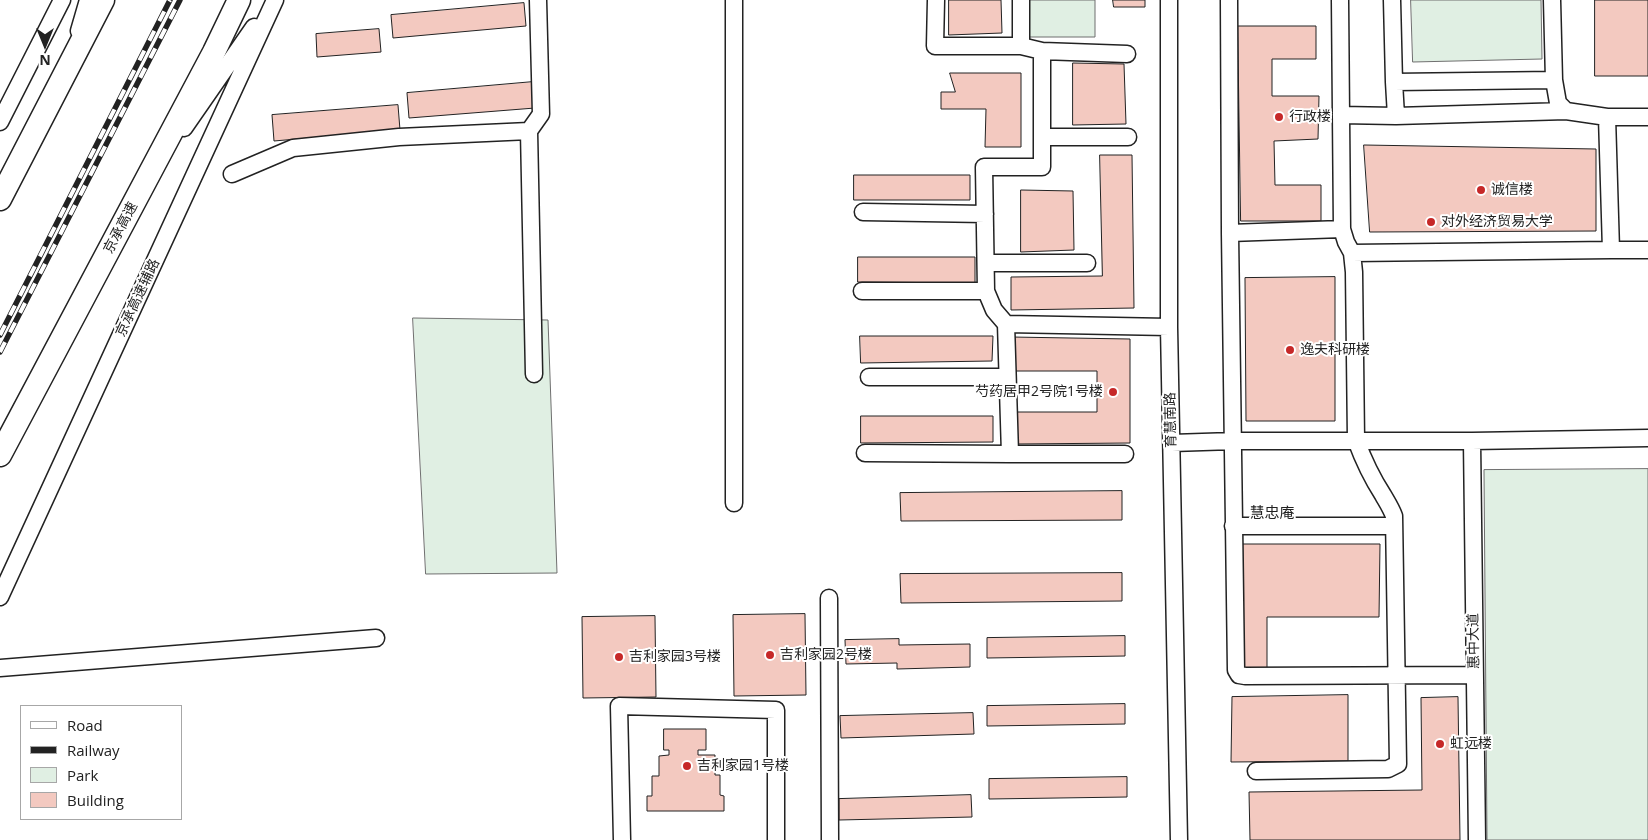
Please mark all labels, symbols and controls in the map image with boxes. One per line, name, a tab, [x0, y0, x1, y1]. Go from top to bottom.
north arrow	[20, 20, 70, 70]
text: N	[39, 51, 51, 70]
place label: 行政楼	[1289, 109, 1331, 125]
marker: 行政楼	[1273, 111, 1285, 123]
place label: 诚信楼	[1491, 182, 1533, 198]
marker: 诚信楼	[1475, 184, 1487, 196]
street label: 京承高速	[100, 199, 142, 257]
place label: 对外经济贸易大学	[1441, 214, 1553, 230]
marker: 对外经济贸易大学	[1425, 216, 1437, 228]
street label: 京承高速辅路	[113, 256, 163, 340]
place label: 逸夫科研楼	[1300, 342, 1370, 358]
marker: 逸夫科研楼	[1284, 344, 1296, 356]
place label: 芍药居甲2号院1号楼	[975, 384, 1103, 400]
marker: 芍药居甲2号院1号楼	[1107, 386, 1119, 398]
street label: 育慧南路	[1162, 392, 1180, 448]
district label: 慧忠庵	[1250, 505, 1294, 523]
street label: 惠中大道	[1465, 613, 1483, 669]
place label: 吉利家园2号楼	[780, 647, 872, 663]
place label: 吉利家园3号楼	[629, 649, 721, 665]
marker: 吉利家园2号楼	[764, 649, 776, 661]
marker: 吉利家园3号楼	[613, 651, 625, 663]
legend	[20, 705, 182, 820]
text: Road	[67, 715, 103, 735]
place label: 虹远楼	[1450, 736, 1492, 752]
marker: 虹远楼	[1434, 738, 1446, 750]
text: Railway	[67, 740, 120, 760]
place label: 吉利家园1号楼	[697, 758, 789, 774]
marker: 吉利家园1号楼	[681, 760, 693, 772]
text: Park	[67, 765, 98, 785]
text: Building	[67, 790, 124, 810]

